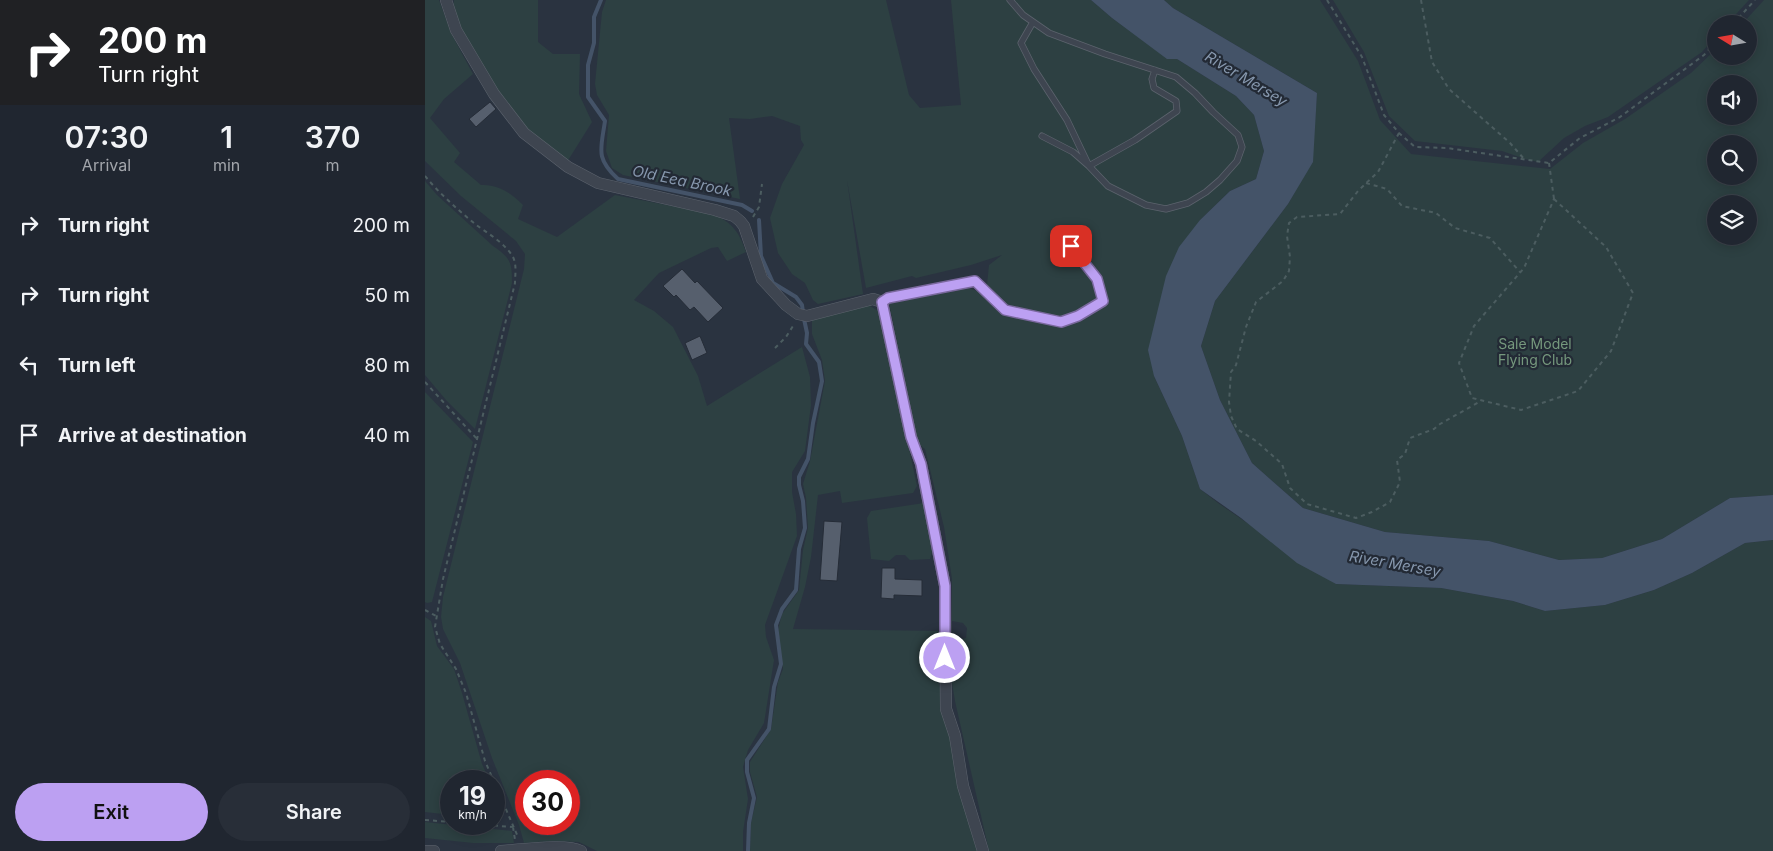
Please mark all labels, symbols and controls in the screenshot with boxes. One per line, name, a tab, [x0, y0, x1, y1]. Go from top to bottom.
north arrow	[1707, 15, 1757, 65]
map controls	[1707, 15, 1757, 245]
text: 200 m	[98, 19, 207, 61]
icon: right	[15, 20, 80, 85]
water label: River Mersey	[1202, 47, 1291, 111]
text: Turn right	[98, 61, 199, 87]
button: sound	[1707, 75, 1757, 125]
text: 07:30	[65, 119, 148, 155]
text: 1	[220, 119, 233, 155]
text: 370	[305, 119, 360, 155]
button: search	[1707, 135, 1757, 185]
text: Arrival	[82, 155, 131, 175]
text: min	[213, 155, 240, 175]
text: m	[326, 155, 340, 175]
water label: Old Eea Brook	[631, 161, 734, 200]
button: layers	[1707, 195, 1757, 245]
icon: right	[15, 211, 43, 239]
text: Turn right	[58, 214, 149, 237]
text: 200 m	[352, 214, 410, 237]
pin	[1050, 225, 1092, 267]
icon: arrive	[1057, 232, 1085, 260]
icon: right	[15, 281, 43, 309]
text: Turn right	[58, 284, 149, 307]
text: 50 m	[364, 284, 410, 307]
park label: Sale Model Flying Club	[1498, 335, 1572, 368]
icon: left	[15, 351, 43, 379]
text: Turn left	[58, 354, 136, 377]
text: 80 m	[364, 354, 410, 377]
icon: arrive	[15, 421, 43, 449]
text: Arrive at destination	[58, 424, 247, 447]
text: 40 m	[364, 424, 410, 447]
water label: River Mersey	[1348, 546, 1443, 581]
position arrow	[918, 631, 970, 683]
speed limit sign: 30	[515, 770, 580, 835]
text: 19	[459, 781, 486, 811]
button: Exit	[15, 783, 208, 841]
button: Share	[218, 783, 410, 841]
text: km/h	[458, 807, 487, 822]

